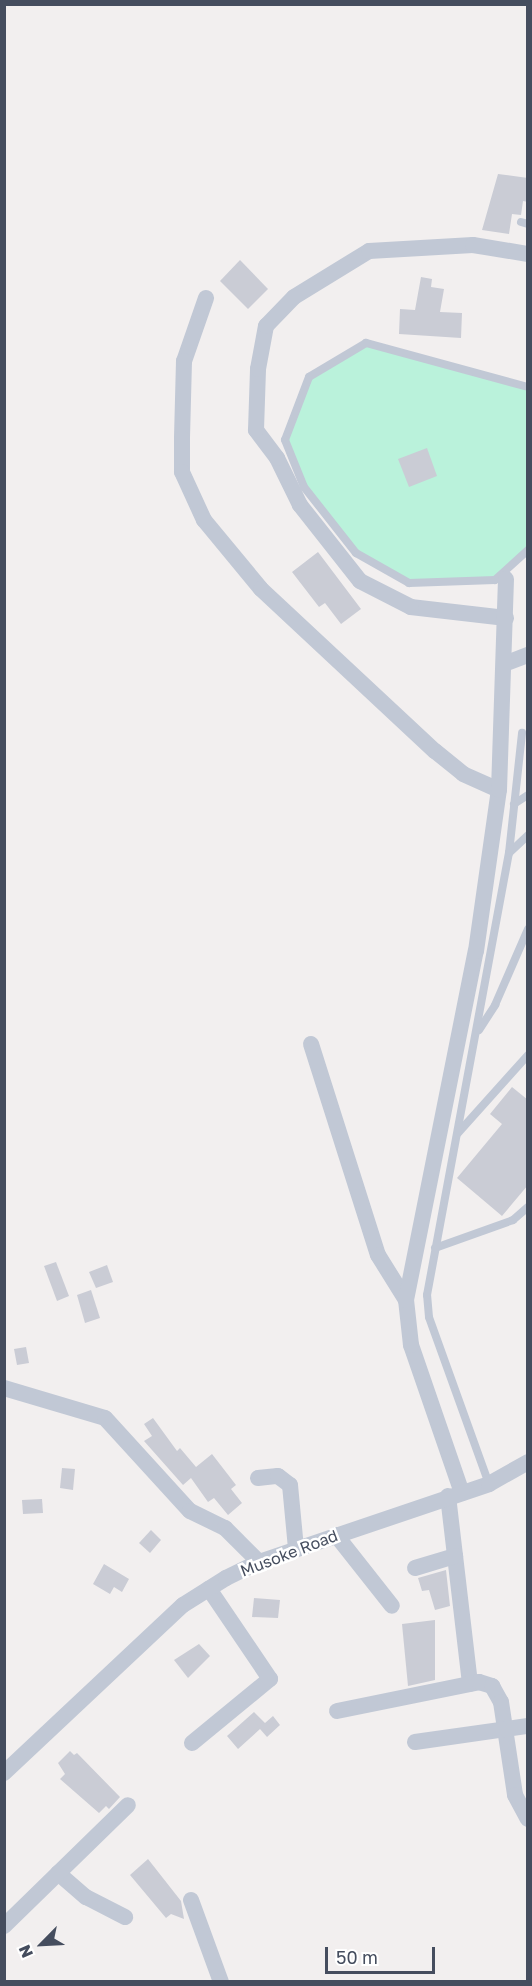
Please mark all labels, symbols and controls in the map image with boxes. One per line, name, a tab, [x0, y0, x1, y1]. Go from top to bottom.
street label: Musoke Road	[238, 1526, 340, 1580]
north arrow	[12, 1914, 72, 1974]
scale bar	[328, 1935, 438, 1973]
text: N	[14, 1942, 37, 1961]
text: 50 m	[336, 1946, 378, 1968]

